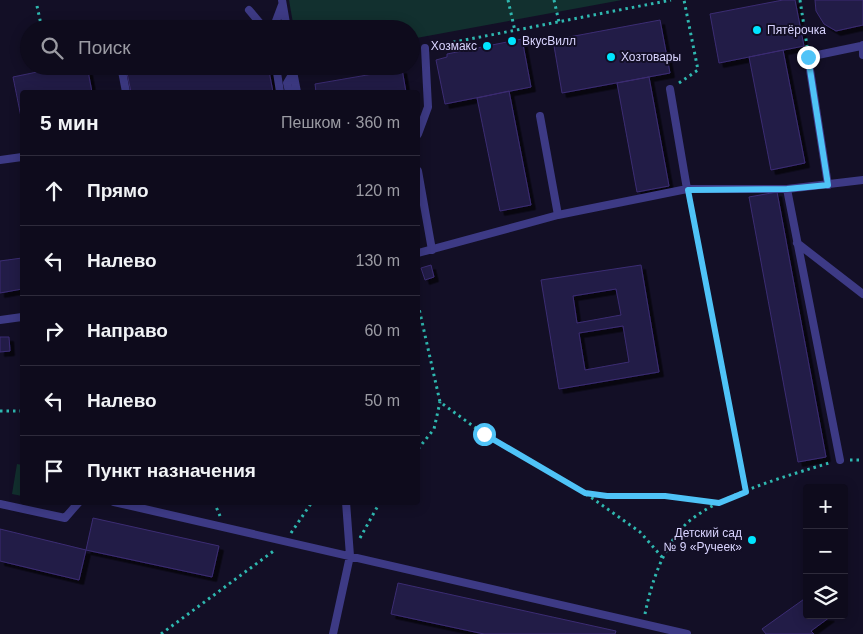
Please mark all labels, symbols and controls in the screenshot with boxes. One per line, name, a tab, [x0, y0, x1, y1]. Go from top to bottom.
search box	[20, 20, 420, 75]
place label: Пятёрочка	[767, 23, 826, 37]
marker: Пятёрочка	[751, 24, 763, 36]
icon: search	[38, 34, 66, 62]
place label: ВкусВилл	[522, 34, 576, 48]
marker: ВкусВилл	[506, 35, 518, 47]
text: Поиск	[78, 37, 131, 58]
place label: Хозмакс	[431, 39, 477, 53]
marker: Хозмакс	[481, 40, 493, 52]
route end	[797, 46, 820, 69]
place label: Хозтовары	[621, 50, 681, 64]
marker: Хозтовары	[605, 51, 617, 63]
text: 5 мин	[40, 111, 99, 134]
text: Пешком · 360 m	[281, 114, 400, 131]
icon: ahead	[40, 177, 68, 205]
text: Прямо	[87, 180, 149, 201]
text: 120 m	[356, 182, 400, 199]
icon: left	[40, 247, 68, 275]
text: Налево	[87, 250, 157, 271]
text: 130 m	[356, 252, 400, 269]
icon: right	[40, 317, 68, 345]
text: Направо	[87, 320, 168, 341]
text: 60 m	[364, 322, 400, 339]
icon: left	[40, 387, 68, 415]
text: Налево	[87, 390, 157, 411]
text: 50 m	[364, 392, 400, 409]
route start	[473, 423, 496, 446]
icon: arrive	[40, 457, 68, 485]
text: Пункт назначения	[87, 460, 256, 481]
map controls	[803, 484, 848, 619]
button: +	[803, 484, 848, 529]
place label: Детский сад № 9 «Ручеек»	[664, 526, 742, 554]
button: −	[803, 529, 848, 574]
marker: Детский сад № 9 «Ручеек»	[746, 534, 758, 546]
button: layers	[803, 574, 848, 619]

